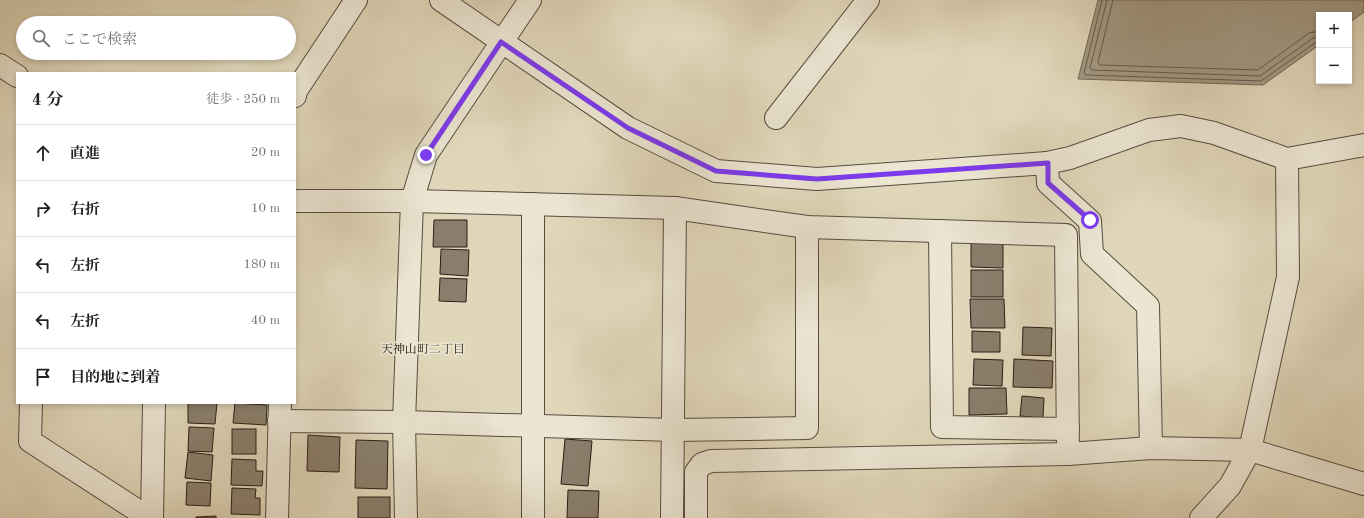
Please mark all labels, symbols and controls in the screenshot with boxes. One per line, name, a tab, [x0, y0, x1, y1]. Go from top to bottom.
map controls	[1316, 12, 1352, 84]
button: +	[1316, 12, 1352, 48]
search box	[16, 16, 296, 60]
icon: search	[30, 27, 52, 49]
text: ここで検索	[62, 33, 137, 48]
button: −	[1316, 48, 1352, 84]
text: 4 分	[32, 92, 64, 109]
text: 徒歩 · 250 m	[206, 93, 280, 106]
icon: ahead	[32, 142, 54, 164]
text: 20 m	[251, 146, 280, 159]
route end	[417, 146, 435, 164]
text: 直進	[70, 147, 100, 162]
icon: right	[32, 198, 54, 220]
text: 10 m	[251, 202, 280, 215]
text: 右折	[70, 203, 100, 218]
route start	[1081, 211, 1099, 229]
icon: left	[32, 254, 54, 276]
text: 180 m	[243, 258, 280, 271]
text: 左折	[70, 259, 100, 274]
icon: left	[32, 310, 54, 332]
text: 40 m	[251, 314, 280, 327]
text: 左折	[70, 315, 100, 330]
district label: 天神山町二丁目	[381, 342, 465, 356]
icon: arrive	[32, 366, 54, 388]
text: 目的地に到着	[70, 371, 160, 386]

